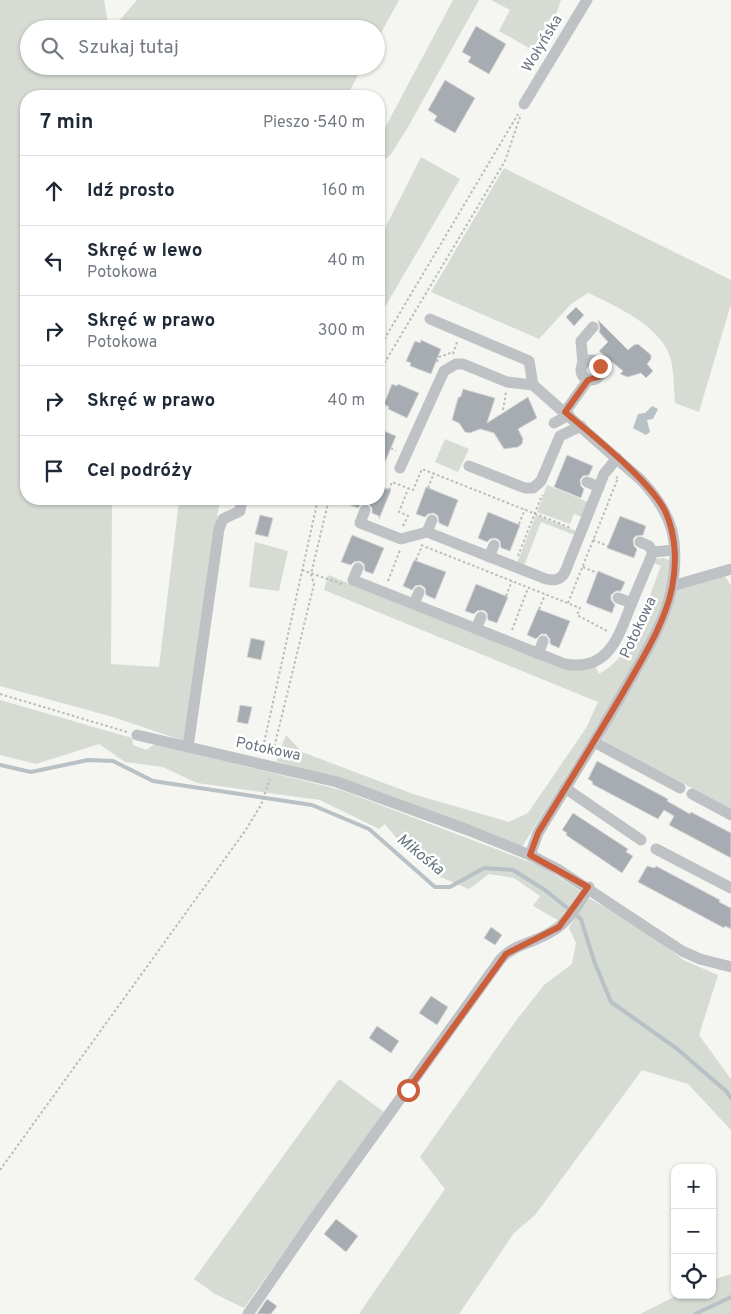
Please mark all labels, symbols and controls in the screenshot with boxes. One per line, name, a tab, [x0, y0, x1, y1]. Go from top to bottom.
street label: Wołyńska	[518, 12, 568, 76]
search box	[20, 20, 385, 75]
icon: search	[38, 34, 66, 62]
text: Szukaj tutaj	[78, 36, 179, 60]
text: 7 min	[40, 109, 93, 136]
text: Pieszo · 540 m	[263, 113, 365, 133]
icon: ahead	[40, 177, 68, 205]
text: Idź prosto	[87, 179, 175, 203]
text: 160 m	[322, 181, 365, 201]
text: Skręć w lewo	[87, 239, 202, 263]
icon: left	[40, 247, 68, 275]
text: 40 m	[327, 251, 365, 271]
text: Potokowa	[87, 263, 157, 283]
text: Skręć w prawo	[87, 309, 215, 333]
icon: right	[40, 317, 68, 345]
text: 300 m	[318, 321, 365, 341]
text: Potokowa	[87, 333, 157, 353]
route end	[589, 355, 612, 378]
icon: right	[40, 387, 68, 415]
text: Skręć w prawo	[87, 389, 215, 413]
text: 40 m	[327, 391, 365, 411]
icon: arrive	[40, 457, 68, 485]
text: Cel podróży	[87, 459, 192, 483]
street label: Potokowa	[616, 594, 662, 662]
street label: Potokowa	[234, 734, 302, 766]
water label: Mikośka	[392, 830, 448, 881]
route start	[397, 1079, 420, 1102]
map controls	[671, 1164, 716, 1299]
button: +	[671, 1164, 716, 1209]
button: −	[671, 1209, 716, 1254]
button: locate	[671, 1254, 716, 1299]

